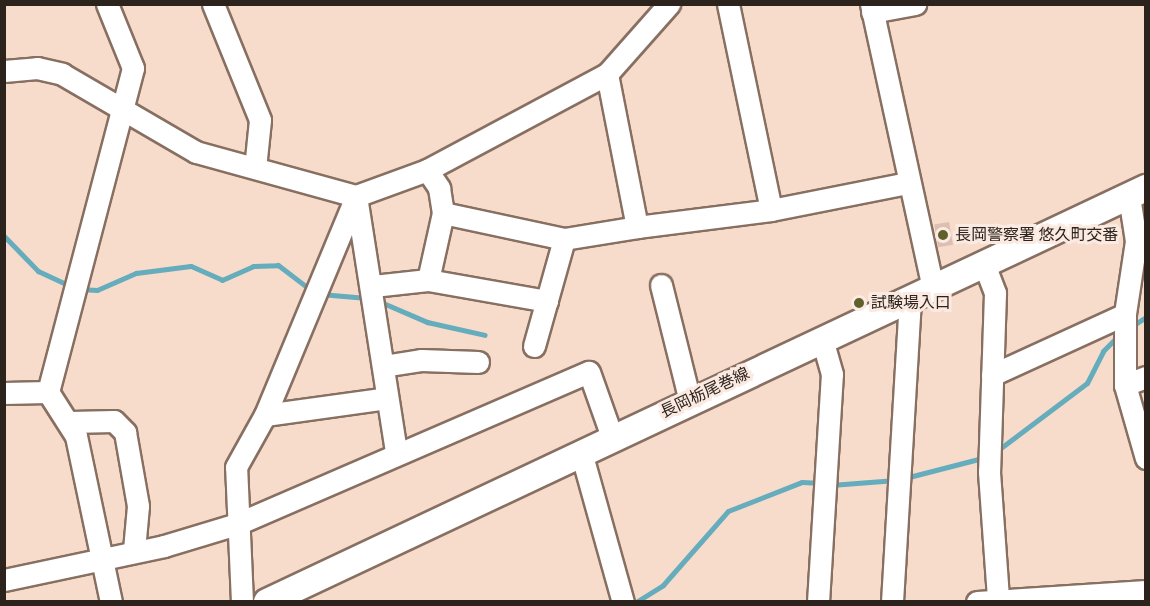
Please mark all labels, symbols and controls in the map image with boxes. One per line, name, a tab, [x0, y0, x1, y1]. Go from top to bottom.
place label: 長岡警察署 悠久町交番	[955, 225, 1119, 245]
marker: 長岡警察署 悠久町交番	[936, 228, 950, 242]
place label: 試験場入口	[871, 293, 951, 313]
marker: 試験場入口	[852, 296, 866, 310]
street label: 長岡栃尾巻線	[657, 364, 753, 422]

